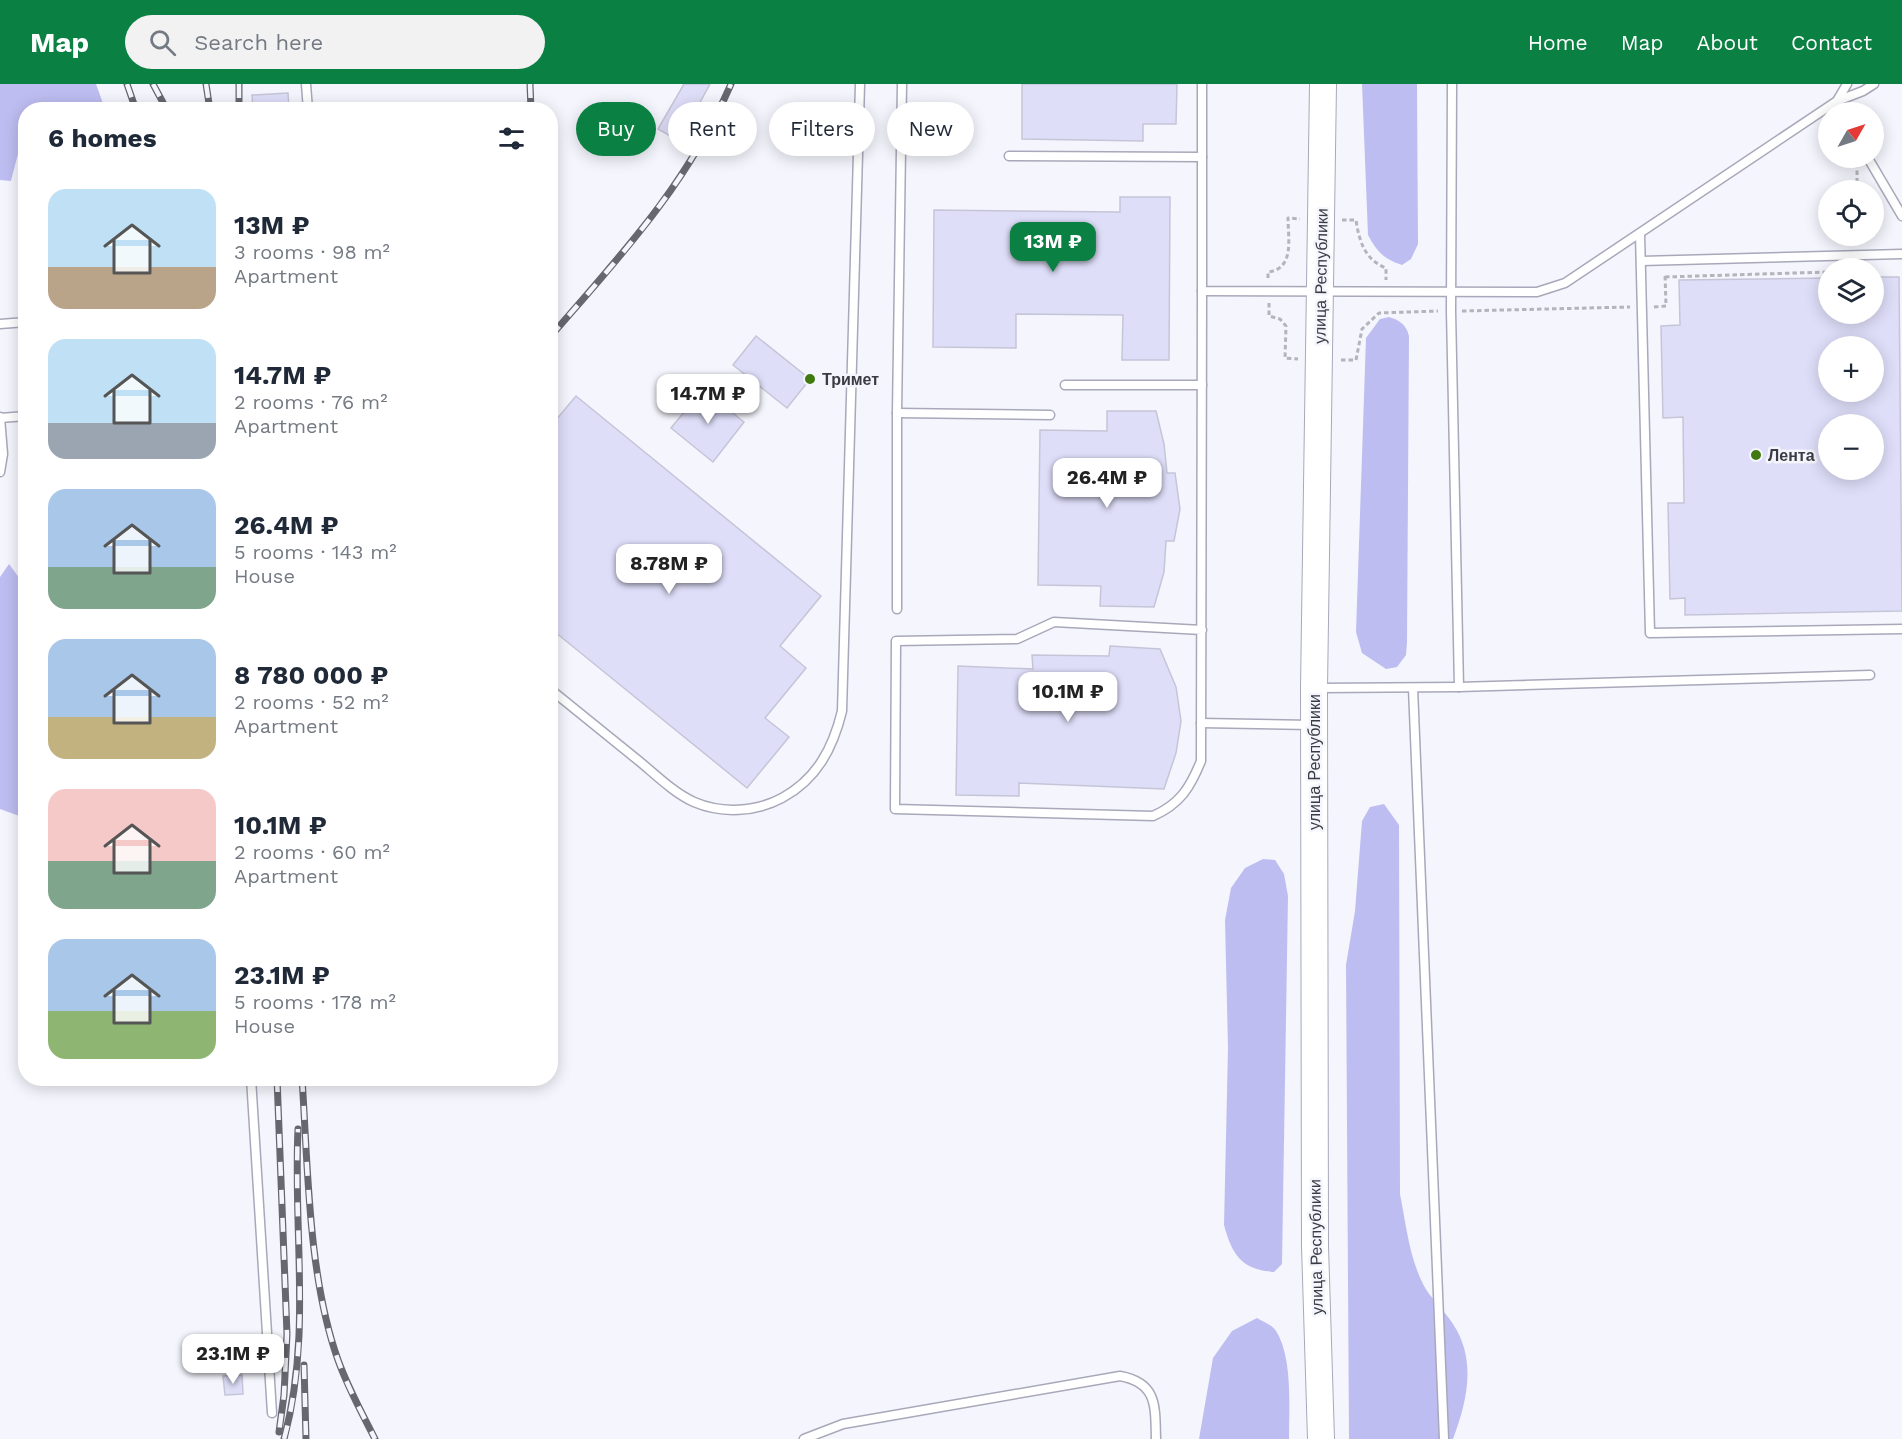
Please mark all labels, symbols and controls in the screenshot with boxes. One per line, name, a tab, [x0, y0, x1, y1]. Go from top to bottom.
search box	[125, 15, 545, 69]
text: Map	[30, 26, 89, 59]
icon: search	[146, 26, 179, 59]
text: Search here	[194, 30, 323, 55]
text: Home	[1528, 30, 1588, 55]
text: Map	[1621, 30, 1664, 55]
text: About	[1697, 30, 1758, 55]
text: Contact	[1791, 30, 1872, 55]
chip: Buy	[576, 102, 656, 156]
chip: Rent	[668, 102, 757, 156]
chip: Filters	[769, 102, 875, 156]
chip: New	[887, 102, 974, 156]
north arrow	[1818, 102, 1884, 168]
map controls	[1818, 102, 1884, 480]
icon: filters	[495, 122, 528, 155]
text: 6 homes	[48, 123, 157, 153]
button: locate	[1818, 180, 1884, 246]
street label: улица Республики	[1310, 208, 1332, 344]
text: 13M ₽	[234, 210, 310, 240]
icon: home	[96, 213, 168, 285]
pin: 13M ₽	[1011, 222, 1095, 273]
text: 13M ₽	[1024, 229, 1082, 253]
text: 3 rooms · 98 m²	[234, 240, 390, 264]
button: layers	[1818, 258, 1884, 324]
text: Apartment	[234, 264, 338, 288]
button: +	[1818, 336, 1884, 402]
text: 14.7M ₽	[234, 360, 331, 390]
icon: home	[96, 363, 168, 435]
place label: Тримет	[822, 370, 879, 389]
marker: Тримет	[803, 372, 817, 386]
pin: 14.7M ₽	[653, 374, 763, 425]
text: 14.7M ₽	[671, 381, 745, 405]
text: 2 rooms · 76 m²	[234, 390, 387, 414]
text: Apartment	[234, 414, 338, 438]
button: −	[1818, 414, 1884, 480]
place label: Лента	[1768, 446, 1815, 465]
marker: Лента	[1749, 448, 1763, 462]
pin: 26.4M ₽	[1052, 458, 1162, 509]
text: 26.4M ₽	[1067, 465, 1147, 489]
text: 26.4M ₽	[234, 510, 339, 540]
icon: home	[96, 513, 168, 585]
text: 5 rooms · 143 m²	[234, 540, 397, 564]
pin: 8.78M ₽	[614, 544, 724, 595]
text: 8.78M ₽	[630, 551, 708, 575]
text: House	[234, 564, 295, 588]
text: 8 780 000 ₽	[234, 660, 388, 690]
icon: home	[96, 663, 168, 735]
pin: 10.1M ₽	[1013, 672, 1123, 723]
text: 10.1M ₽	[1032, 679, 1104, 703]
text: 2 rooms · 52 m²	[234, 690, 389, 714]
street label: улица Республики	[1305, 694, 1324, 830]
text: Apartment	[234, 714, 338, 738]
text: 10.1M ₽	[234, 810, 327, 840]
icon: home	[96, 813, 168, 885]
text: 2 rooms · 60 m²	[234, 840, 390, 864]
text: Apartment	[234, 864, 338, 888]
text: 23.1M ₽	[234, 960, 330, 990]
icon: home	[96, 963, 168, 1035]
text: 5 rooms · 178 m²	[234, 990, 396, 1014]
text: House	[234, 1014, 295, 1038]
street label: улица Республики	[1305, 1179, 1327, 1315]
pin: 23.1M ₽	[178, 1334, 288, 1385]
text: 23.1M ₽	[196, 1341, 270, 1365]

